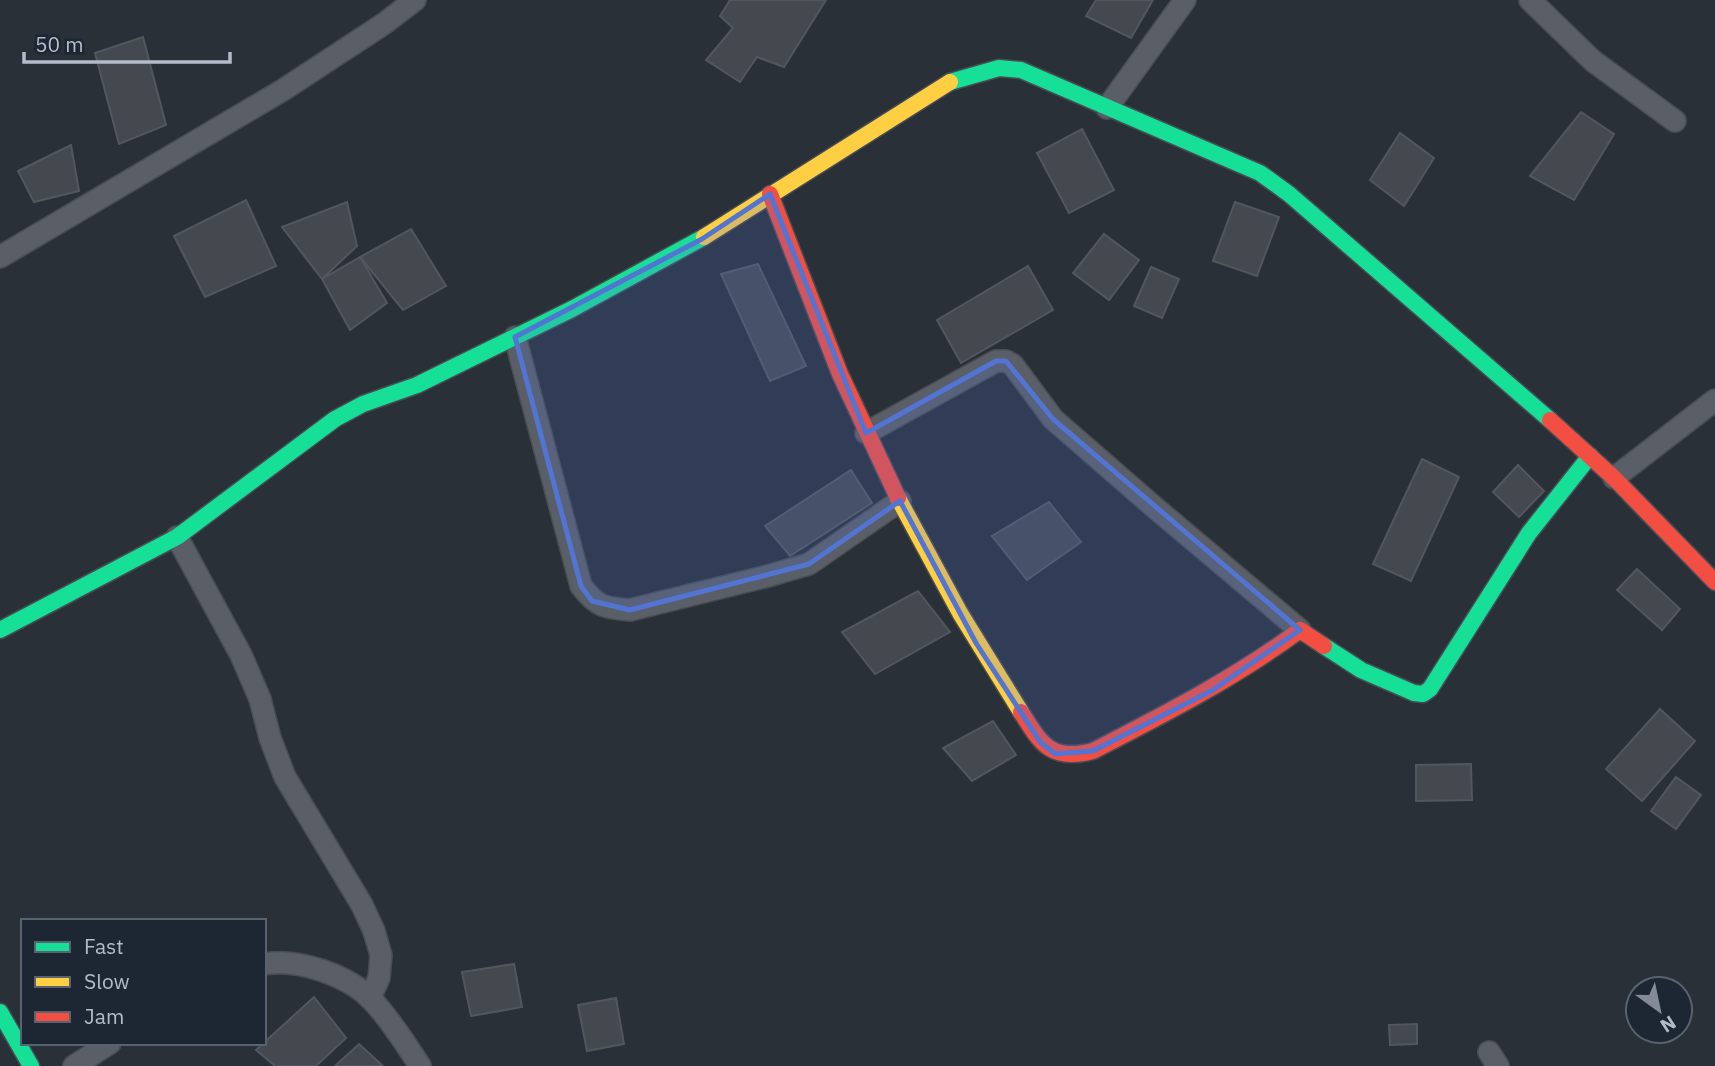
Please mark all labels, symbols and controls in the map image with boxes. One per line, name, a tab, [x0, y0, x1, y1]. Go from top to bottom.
scale bar	[24, 21, 231, 65]
text: 50 m	[35, 30, 84, 58]
legend	[21, 919, 266, 1045]
text: Fast	[84, 932, 124, 960]
text: Slow	[84, 967, 130, 995]
north arrow	[1624, 975, 1694, 1045]
text: Jam	[84, 1002, 124, 1030]
text: N	[1656, 1010, 1681, 1038]

